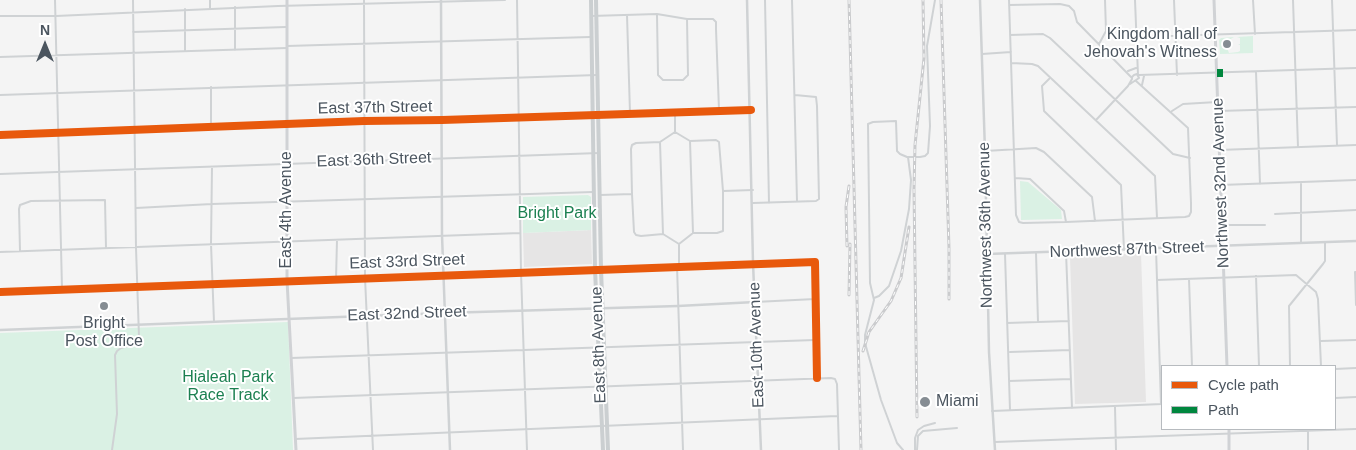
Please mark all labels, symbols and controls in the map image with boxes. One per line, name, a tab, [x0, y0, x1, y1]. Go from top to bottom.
north arrow	[20, 20, 70, 70]
text: N	[40, 22, 50, 38]
place label: Kingdom hall of Jehovah's Witness	[1084, 25, 1217, 63]
marker: Kingdom hall of Jehovah's Witness	[1221, 38, 1233, 50]
street label: East 37th Street	[317, 97, 433, 119]
street label: Northwest 32nd Avenue	[1208, 97, 1234, 269]
street label: Northwest 36th Avenue	[975, 142, 997, 308]
street label: East 36th Street	[316, 148, 432, 172]
street label: East 4th Avenue	[277, 151, 297, 269]
park label: Bright Park	[517, 204, 597, 224]
street label: Northwest 87th Street	[1049, 238, 1205, 262]
street label: East 33rd Street	[349, 250, 465, 274]
street label: East 10th Avenue	[745, 282, 769, 408]
street label: East 8th Avenue	[587, 286, 611, 404]
marker: Bright Post Office	[98, 300, 110, 312]
street label: East 32nd Street	[347, 302, 467, 326]
place label: Bright Post Office	[65, 314, 143, 352]
legend	[1161, 365, 1336, 430]
park label: Hialeah Park Race Track	[182, 368, 274, 406]
text: Cycle path	[1208, 376, 1279, 393]
place label: Miami	[936, 392, 979, 412]
marker: Miami	[918, 395, 932, 409]
text: Path	[1208, 401, 1239, 418]

